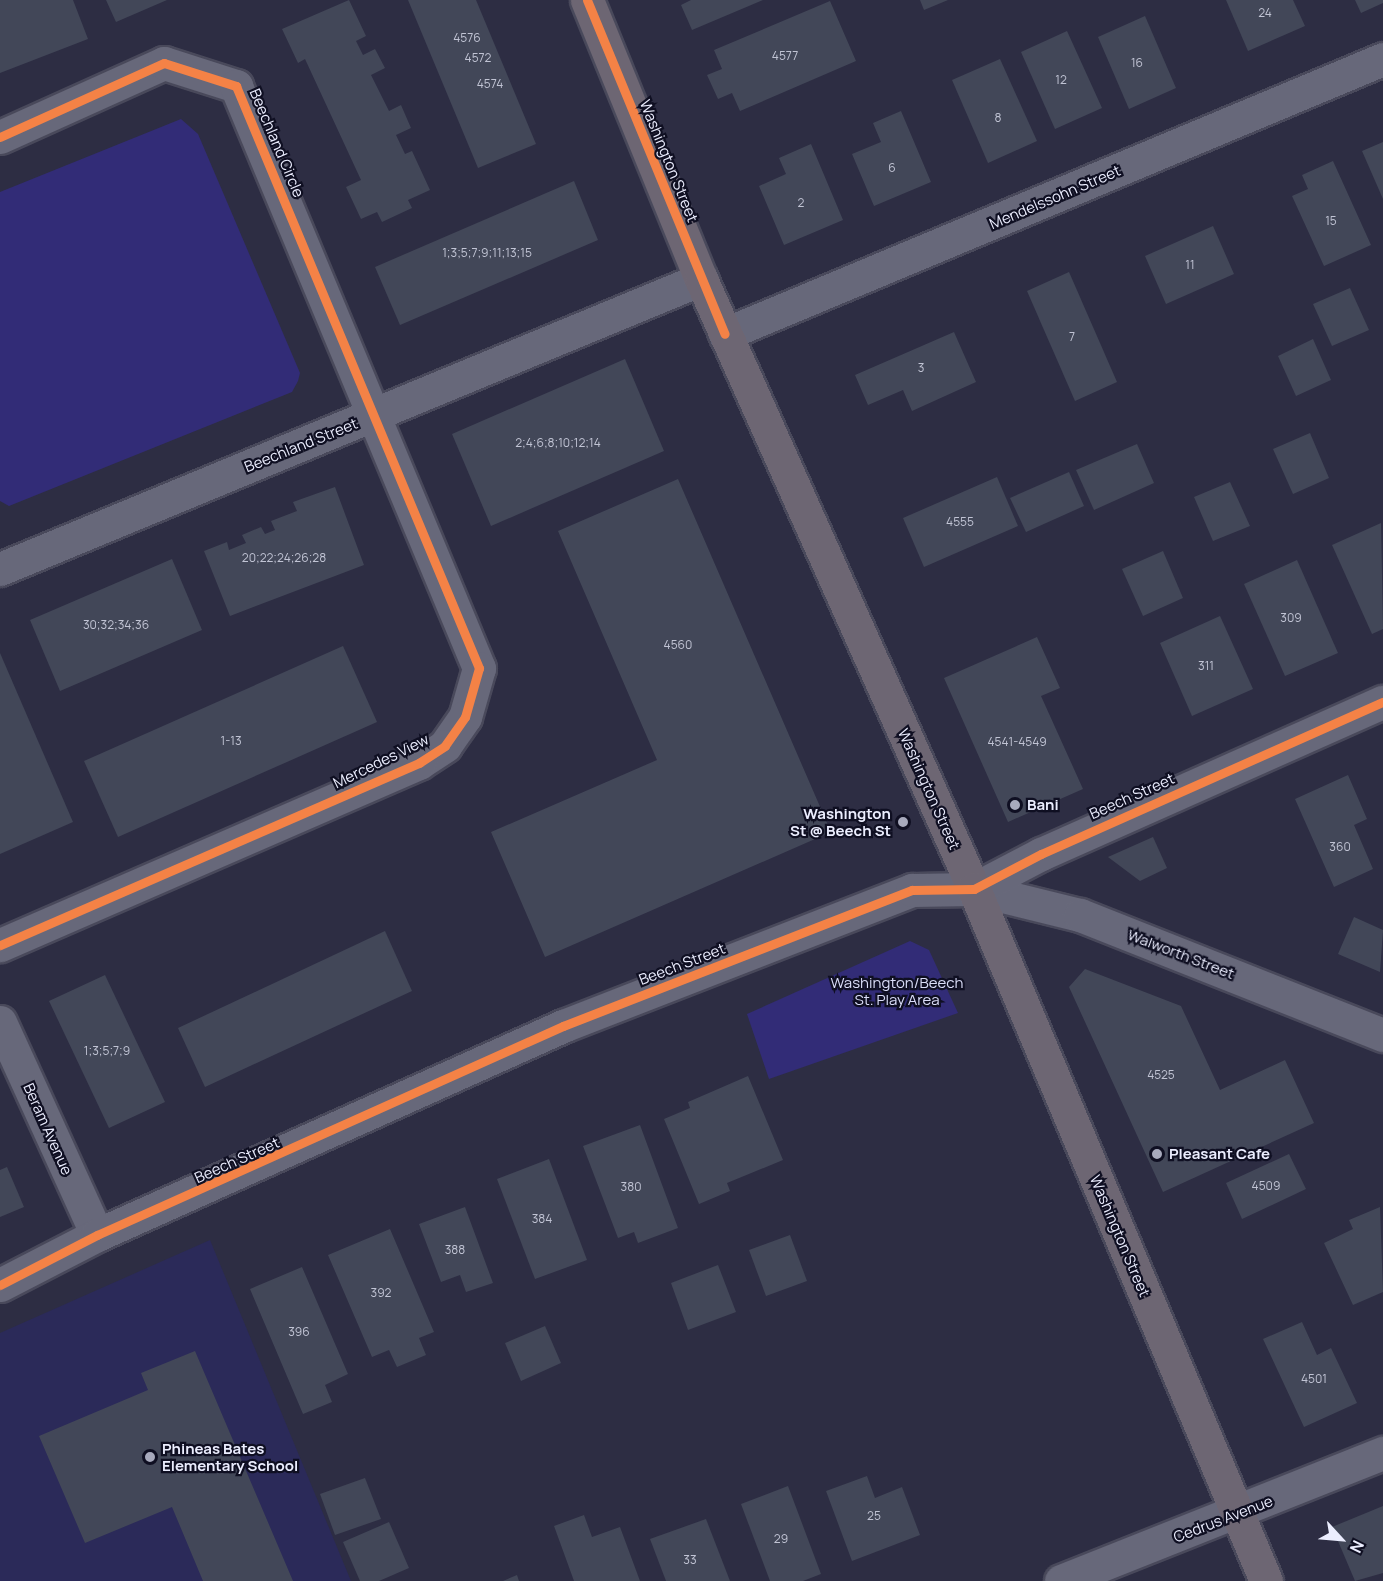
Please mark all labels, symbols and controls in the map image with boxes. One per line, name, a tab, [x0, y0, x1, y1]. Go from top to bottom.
house number: 24	[1258, 6, 1272, 20]
house number: 4576	[453, 31, 481, 45]
house number: 4577	[772, 49, 798, 63]
house number: 4572	[465, 51, 491, 65]
house number: 16	[1131, 56, 1143, 70]
house number: 12	[1055, 73, 1067, 87]
house number: 4574	[477, 77, 503, 91]
street label: Beechland Circle	[246, 86, 308, 200]
street label: Washington Street	[636, 97, 702, 225]
house number: 8	[995, 111, 1001, 125]
house number: 6	[888, 161, 896, 175]
street label: Mendelssohn Street	[987, 161, 1123, 233]
house number: 2	[798, 196, 804, 210]
house number: 15	[1325, 214, 1337, 228]
house number: 1;3;5;7;9;11;13;15	[442, 246, 532, 260]
house number: 11	[1185, 258, 1195, 272]
house number: 7	[1069, 330, 1075, 344]
house number: 3	[918, 361, 924, 375]
street label: Beechland Street	[242, 414, 360, 476]
house number: 2;4;6;8;10;12;14	[515, 436, 601, 450]
house number: 4555	[946, 515, 974, 529]
house number: 20;22;24;26;28	[242, 551, 326, 565]
house number: 309	[1280, 611, 1302, 625]
house number: 30;32;34;36	[83, 618, 149, 632]
house number: 4560	[664, 638, 692, 652]
house number: 311	[1198, 659, 1214, 673]
street label: Washington Street	[894, 726, 964, 852]
street label: Mercedes View	[330, 730, 432, 792]
house number: 1-13	[220, 734, 242, 748]
house number: 4541-4549	[987, 735, 1047, 749]
street label: Beech Street	[1087, 769, 1177, 823]
place label: Bani	[1027, 796, 1059, 814]
marker: Bani	[1008, 798, 1022, 812]
place label: Washington St @ Beech St	[790, 804, 891, 839]
marker: Washington St @ Beech St	[896, 815, 910, 829]
house number: 360	[1329, 840, 1351, 854]
street label: Walworth Street	[1125, 925, 1237, 983]
street label: Beech Street	[636, 939, 728, 989]
park label: Washington/Beech St. Play Area	[830, 973, 964, 1008]
house number: 1;3;5;7;9	[84, 1044, 130, 1058]
house number: 4525	[1147, 1068, 1175, 1082]
street label: Beram Avenue	[20, 1080, 76, 1178]
street label: Beech Street	[192, 1133, 282, 1187]
place label: Pleasant Cafe	[1169, 1145, 1270, 1163]
marker: Pleasant Cafe	[1150, 1147, 1164, 1161]
street label: Washington Street	[1086, 1173, 1154, 1299]
house number: 4509	[1252, 1179, 1280, 1193]
house number: 380	[621, 1180, 641, 1194]
house number: 384	[532, 1212, 552, 1226]
house number: 388	[445, 1243, 465, 1257]
house number: 392	[371, 1286, 391, 1300]
house number: 396	[288, 1325, 310, 1339]
house number: 4501	[1301, 1372, 1327, 1386]
place label: Phineas Bates Elementary School	[162, 1439, 298, 1474]
marker: Phineas Bates Elementary School	[143, 1450, 157, 1464]
street label: Cedrus Avenue	[1171, 1492, 1275, 1546]
house number: 25	[867, 1509, 881, 1523]
north arrow	[1311, 1509, 1371, 1569]
house number: 29	[774, 1532, 788, 1546]
text: N	[1345, 1537, 1370, 1557]
house number: 33	[683, 1553, 697, 1567]

